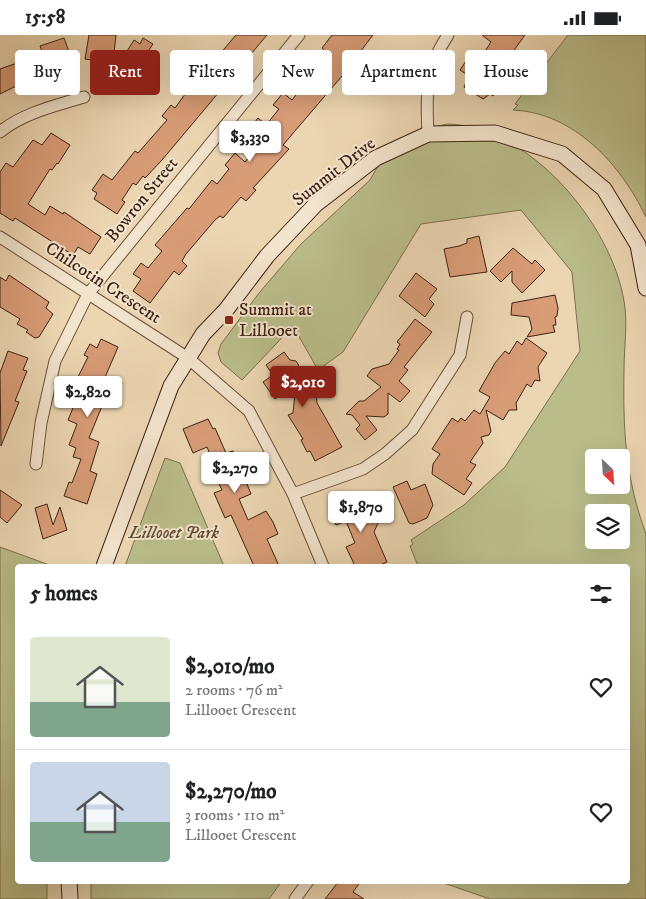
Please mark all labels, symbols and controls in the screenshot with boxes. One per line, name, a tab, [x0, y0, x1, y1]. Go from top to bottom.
text: 15:58	[25, 6, 65, 29]
chip: Buy	[15, 50, 80, 95]
chip: Rent	[90, 50, 160, 95]
chip: Filters	[170, 50, 253, 95]
chip: New	[263, 50, 332, 95]
chip: Apartment	[342, 50, 455, 95]
chip: House	[465, 50, 547, 95]
pin: $3,330	[209, 121, 291, 163]
text: $3,330	[230, 127, 270, 147]
street label: Summit Drive	[288, 133, 380, 211]
street label: Bowron Street	[101, 153, 183, 247]
street label: Chilcotin Crescent	[41, 237, 165, 329]
place label: Summit at Lillooet	[239, 299, 312, 342]
marker: Summit at Lillooet	[223, 314, 235, 326]
pin: $2,010	[262, 365, 344, 408]
text: $2,010	[281, 372, 325, 392]
pin: $2,820	[47, 375, 129, 418]
text: $2,820	[65, 382, 111, 402]
north arrow	[585, 449, 630, 494]
map controls	[585, 449, 630, 549]
pin: $2,270	[194, 451, 276, 494]
text: $2,270	[212, 458, 258, 478]
pin: $1,870	[320, 491, 402, 533]
text: $1,870	[339, 497, 383, 517]
button: layers	[585, 504, 630, 549]
park label: Lillooet Park	[128, 522, 220, 544]
icon: filters	[587, 580, 615, 608]
text: 5 homes	[30, 581, 98, 607]
text: $2,010/mo	[185, 654, 274, 680]
icon: home	[70, 657, 130, 717]
icon: heart	[587, 673, 615, 701]
text: 2 rooms · 76 m²	[185, 680, 283, 700]
text: Lillooet Crescent	[185, 700, 296, 720]
text: $2,270/mo	[185, 779, 276, 805]
icon: home	[70, 782, 130, 842]
icon: heart	[587, 798, 615, 826]
text: 3 rooms · 110 m²	[185, 805, 284, 825]
text: Lillooet Crescent	[185, 825, 296, 845]

